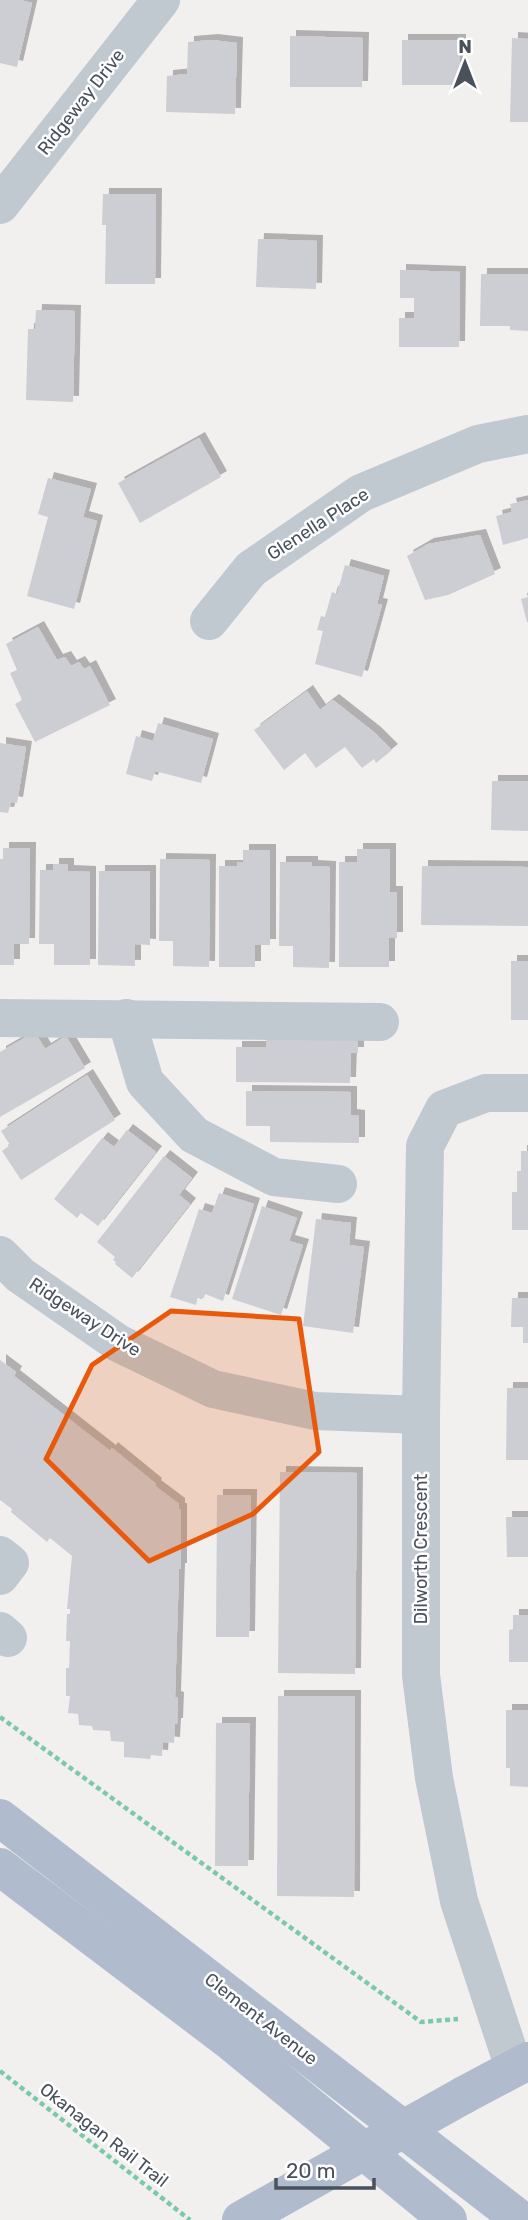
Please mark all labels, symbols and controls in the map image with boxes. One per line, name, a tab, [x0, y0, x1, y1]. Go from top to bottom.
north arrow	[430, 28, 500, 98]
text: N	[458, 35, 472, 58]
street label: Ridgeway Drive	[33, 45, 129, 159]
street label: Glenella Place	[263, 483, 373, 565]
street label: Ridgeway Drive	[25, 1273, 145, 1361]
street label: Dilworth Crescent	[410, 1474, 432, 1624]
street label: Clement Avenue	[200, 1968, 322, 2070]
street label: Okanagan Rail Trail	[35, 2078, 173, 2192]
scale bar	[276, 2146, 374, 2190]
text: 20 m	[286, 2158, 335, 2183]

